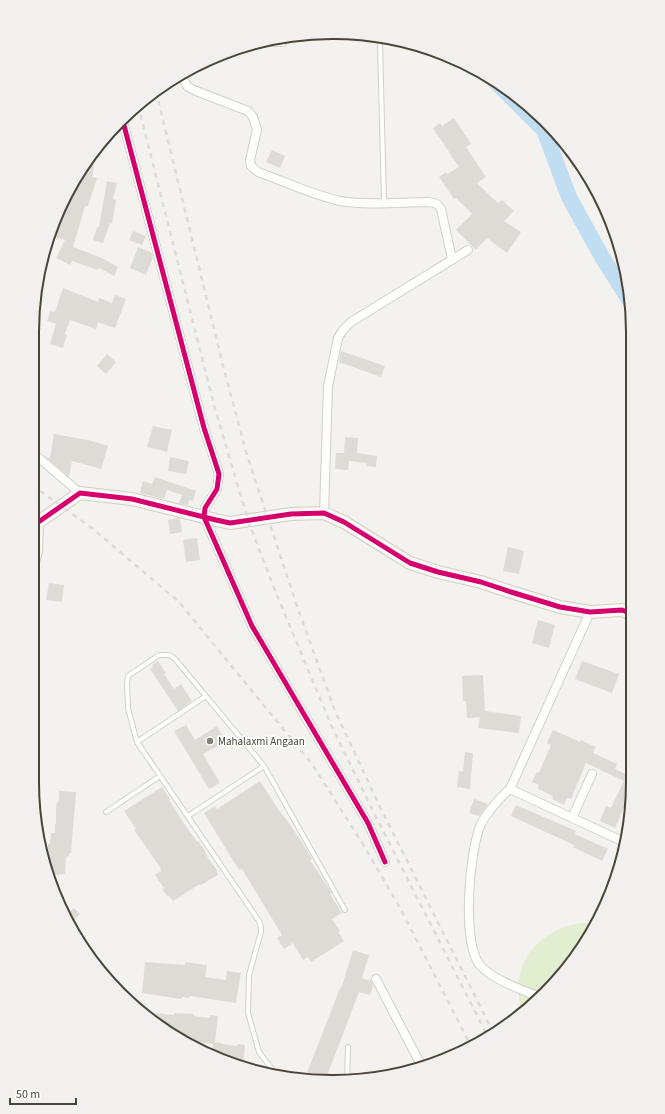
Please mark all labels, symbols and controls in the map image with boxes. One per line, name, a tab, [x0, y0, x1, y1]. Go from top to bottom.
place label: Mahalaxmi Angaan	[218, 734, 305, 749]
marker: Mahalaxmi Angaan	[205, 736, 215, 746]
scale bar	[10, 1080, 76, 1106]
text: 50 m	[16, 1086, 40, 1103]

